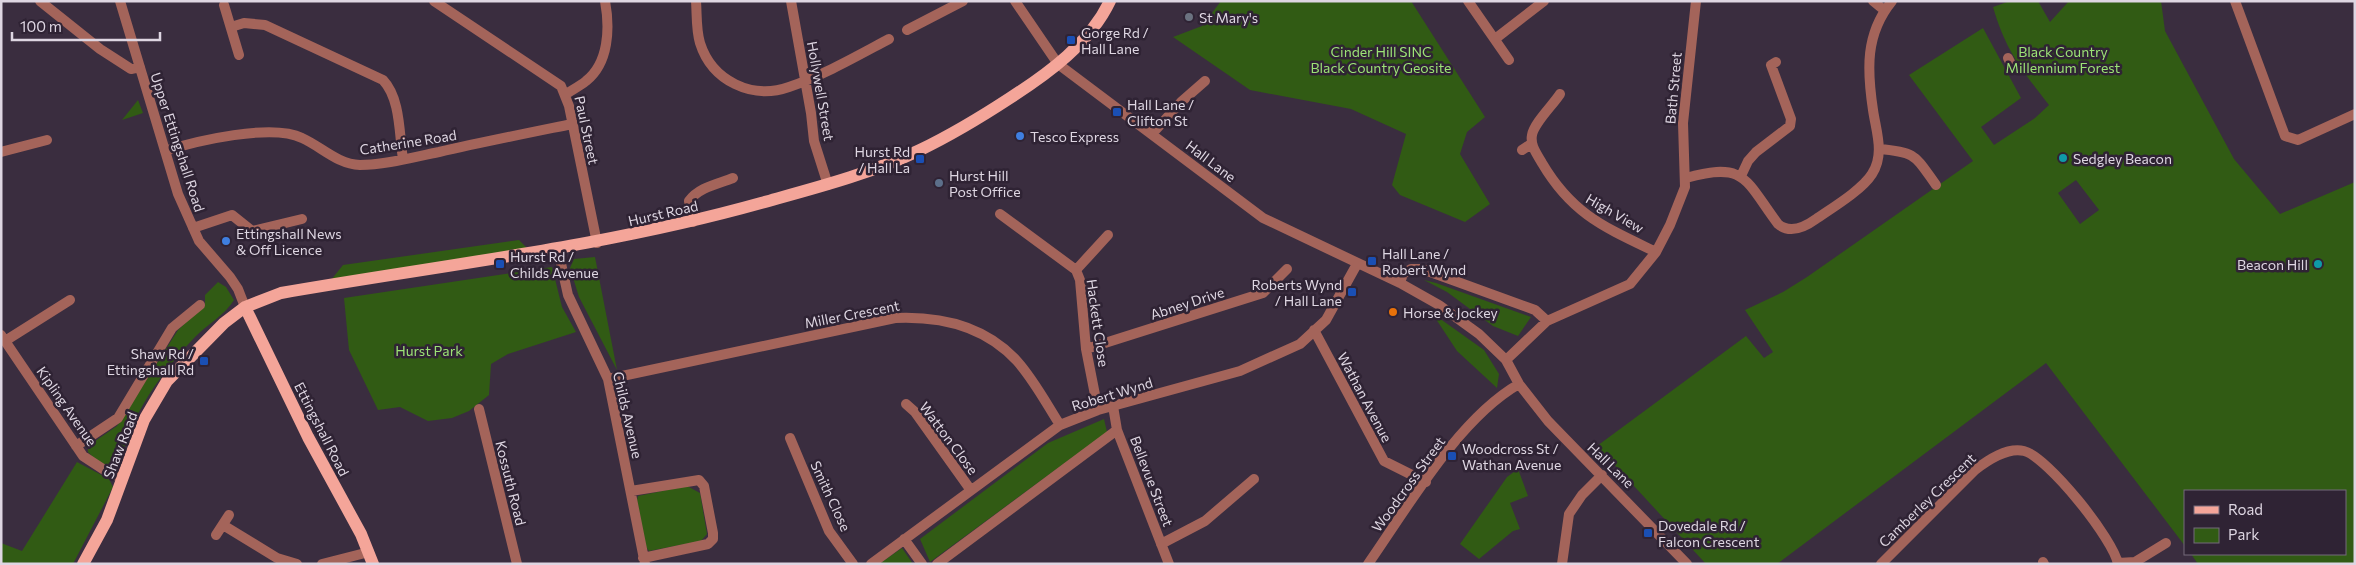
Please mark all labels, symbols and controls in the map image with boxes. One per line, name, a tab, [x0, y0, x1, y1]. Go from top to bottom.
place label: St Mary's	[1199, 9, 1258, 26]
scale bar	[12, 10, 160, 42]
marker: St Mary's	[1183, 11, 1195, 23]
text: 100 m	[20, 17, 62, 35]
place label: Gorge Rd / Hall Lane	[1081, 24, 1149, 57]
marker: Gorge Rd / Hall Lane	[1065, 34, 1077, 46]
street label: Hollywell Street	[804, 40, 838, 142]
park label: Cinder Hill SINC Black Country Geosite	[1310, 43, 1452, 76]
park label: Black Country Millennium Forest	[2006, 43, 2121, 76]
street label: Bath Street	[1661, 51, 1685, 125]
street label: Upper Ettingshall Road	[147, 70, 209, 214]
street label: Paul Street	[571, 94, 603, 166]
place label: Hall Lane / Clifton St	[1127, 96, 1194, 129]
marker: Hall Lane / Clifton St	[1111, 106, 1123, 118]
street label: Catherine Road	[358, 126, 458, 158]
place label: Tesco Express	[1030, 128, 1119, 145]
marker: Tesco Express	[1014, 130, 1026, 142]
street label: Hall Lane	[1183, 137, 1239, 185]
place label: Hurst Rd / Hall La	[855, 143, 910, 176]
place label: Sedgley Beacon	[2073, 150, 2172, 167]
marker: Sedgley Beacon	[2057, 152, 2069, 164]
marker: Hurst Rd / Hall La	[914, 153, 926, 165]
place label: Hurst Hill Post Office	[949, 167, 1021, 200]
marker: Hurst Hill Post Office	[933, 177, 945, 189]
street label: High View	[1583, 190, 1647, 236]
street label: Hurst Road	[626, 197, 700, 229]
place label: Ettingshall News & Off Licence	[236, 225, 342, 258]
marker: Ettingshall News & Off Licence	[220, 235, 232, 247]
place label: Hall Lane / Robert Wynd	[1382, 245, 1466, 278]
place label: Hurst Rd / Childs Avenue	[510, 248, 599, 281]
marker: Hall Lane / Robert Wynd	[1366, 255, 1378, 267]
place label: Beacon Hill	[2237, 256, 2308, 273]
marker: Hurst Rd / Childs Avenue	[494, 258, 506, 270]
marker: Beacon Hill	[2312, 258, 2324, 270]
place label: Roberts Wynd / Hall Lane	[1251, 276, 1342, 309]
street label: Hackett Close	[1083, 278, 1113, 368]
street label: Abney Drive	[1148, 283, 1226, 323]
marker: Roberts Wynd / Hall Lane	[1346, 286, 1358, 298]
street label: Miller Crescent	[803, 296, 901, 332]
place label: Horse & Jockey	[1403, 304, 1498, 321]
marker: Horse & Jockey	[1387, 306, 1399, 318]
park label: Hurst Park	[395, 342, 463, 359]
place label: Shaw Rd / Ettingshall Rd	[107, 345, 194, 378]
street label: Wathan Avenue	[1334, 349, 1396, 445]
marker: Shaw Rd / Ettingshall Rd	[198, 355, 210, 367]
street label: Kipling Avenue	[33, 363, 101, 449]
street label: Childs Avenue	[610, 370, 646, 460]
street label: Robert Wynd	[1069, 374, 1155, 414]
street label: Ettingshall Road	[291, 379, 353, 479]
street label: Watton Close	[916, 398, 982, 478]
street label: Shaw Road	[100, 409, 140, 481]
street label: Bellevue Street	[1127, 433, 1177, 529]
street label: Woodcross Street	[1368, 433, 1448, 535]
street label: Kossuth Road	[492, 439, 530, 527]
street label: Hall Lane	[1584, 439, 1638, 491]
place label: Woodcross St / Wathan Avenue	[1462, 440, 1561, 473]
street label: Camberley Crescent	[1875, 449, 1979, 551]
marker: Woodcross St / Wathan Avenue	[1446, 450, 1458, 462]
street label: Smith Close	[807, 458, 855, 534]
legend	[2184, 490, 2346, 555]
text: Road	[2228, 500, 2263, 518]
place label: Dovedale Rd / Falcon Crescent	[1658, 517, 1760, 550]
text: Park	[2228, 525, 2259, 543]
marker: Dovedale Rd / Falcon Crescent	[1642, 527, 1654, 539]

